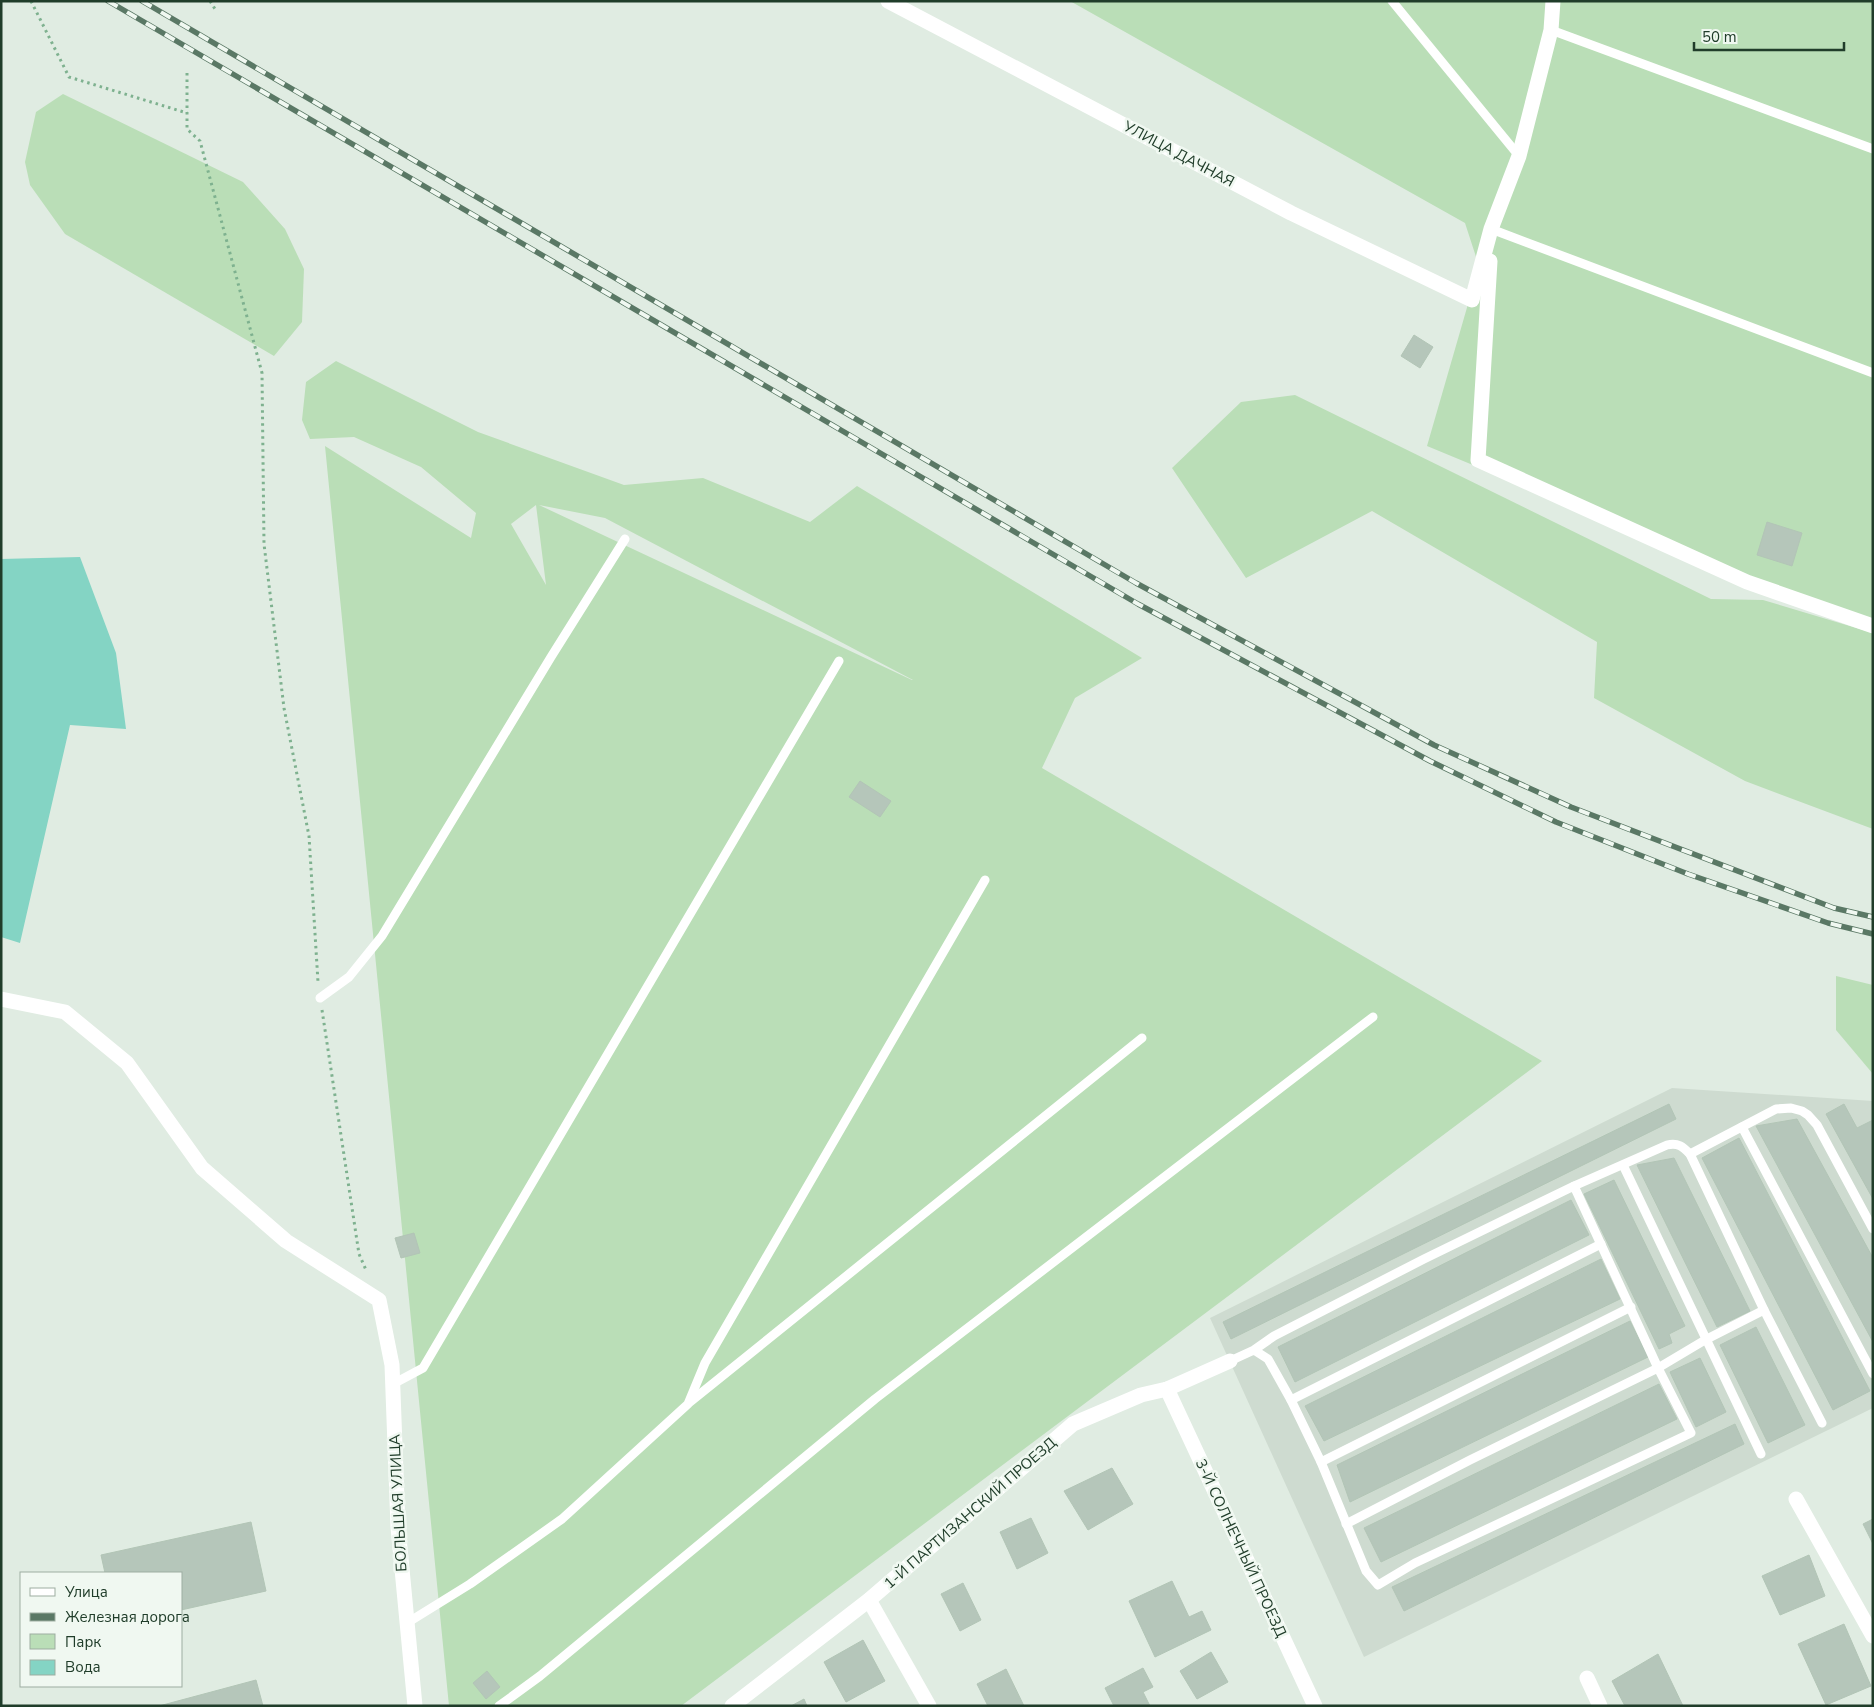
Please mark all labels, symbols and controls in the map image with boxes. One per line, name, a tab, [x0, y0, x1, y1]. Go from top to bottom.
scale bar	[1694, 20, 1844, 52]
text: 50 m	[1702, 27, 1737, 47]
street label: УЛИЦА ДАЧНАЯ	[1119, 116, 1238, 192]
street label: 1-Й ПАРТИЗАНСКИЙ ПРОЕЗД	[880, 1433, 1060, 1593]
street label: БОЛЬШАЯ УЛИЦА	[384, 1434, 412, 1572]
street label: 3-Й СОЛНЕЧНЫЙ ПРОЕЗД	[1191, 1456, 1291, 1641]
legend	[20, 1572, 182, 1687]
text: Улица	[64, 1582, 108, 1602]
text: Железная дорога	[65, 1607, 190, 1627]
text: Парк	[65, 1632, 101, 1652]
text: Вода	[65, 1657, 101, 1677]

